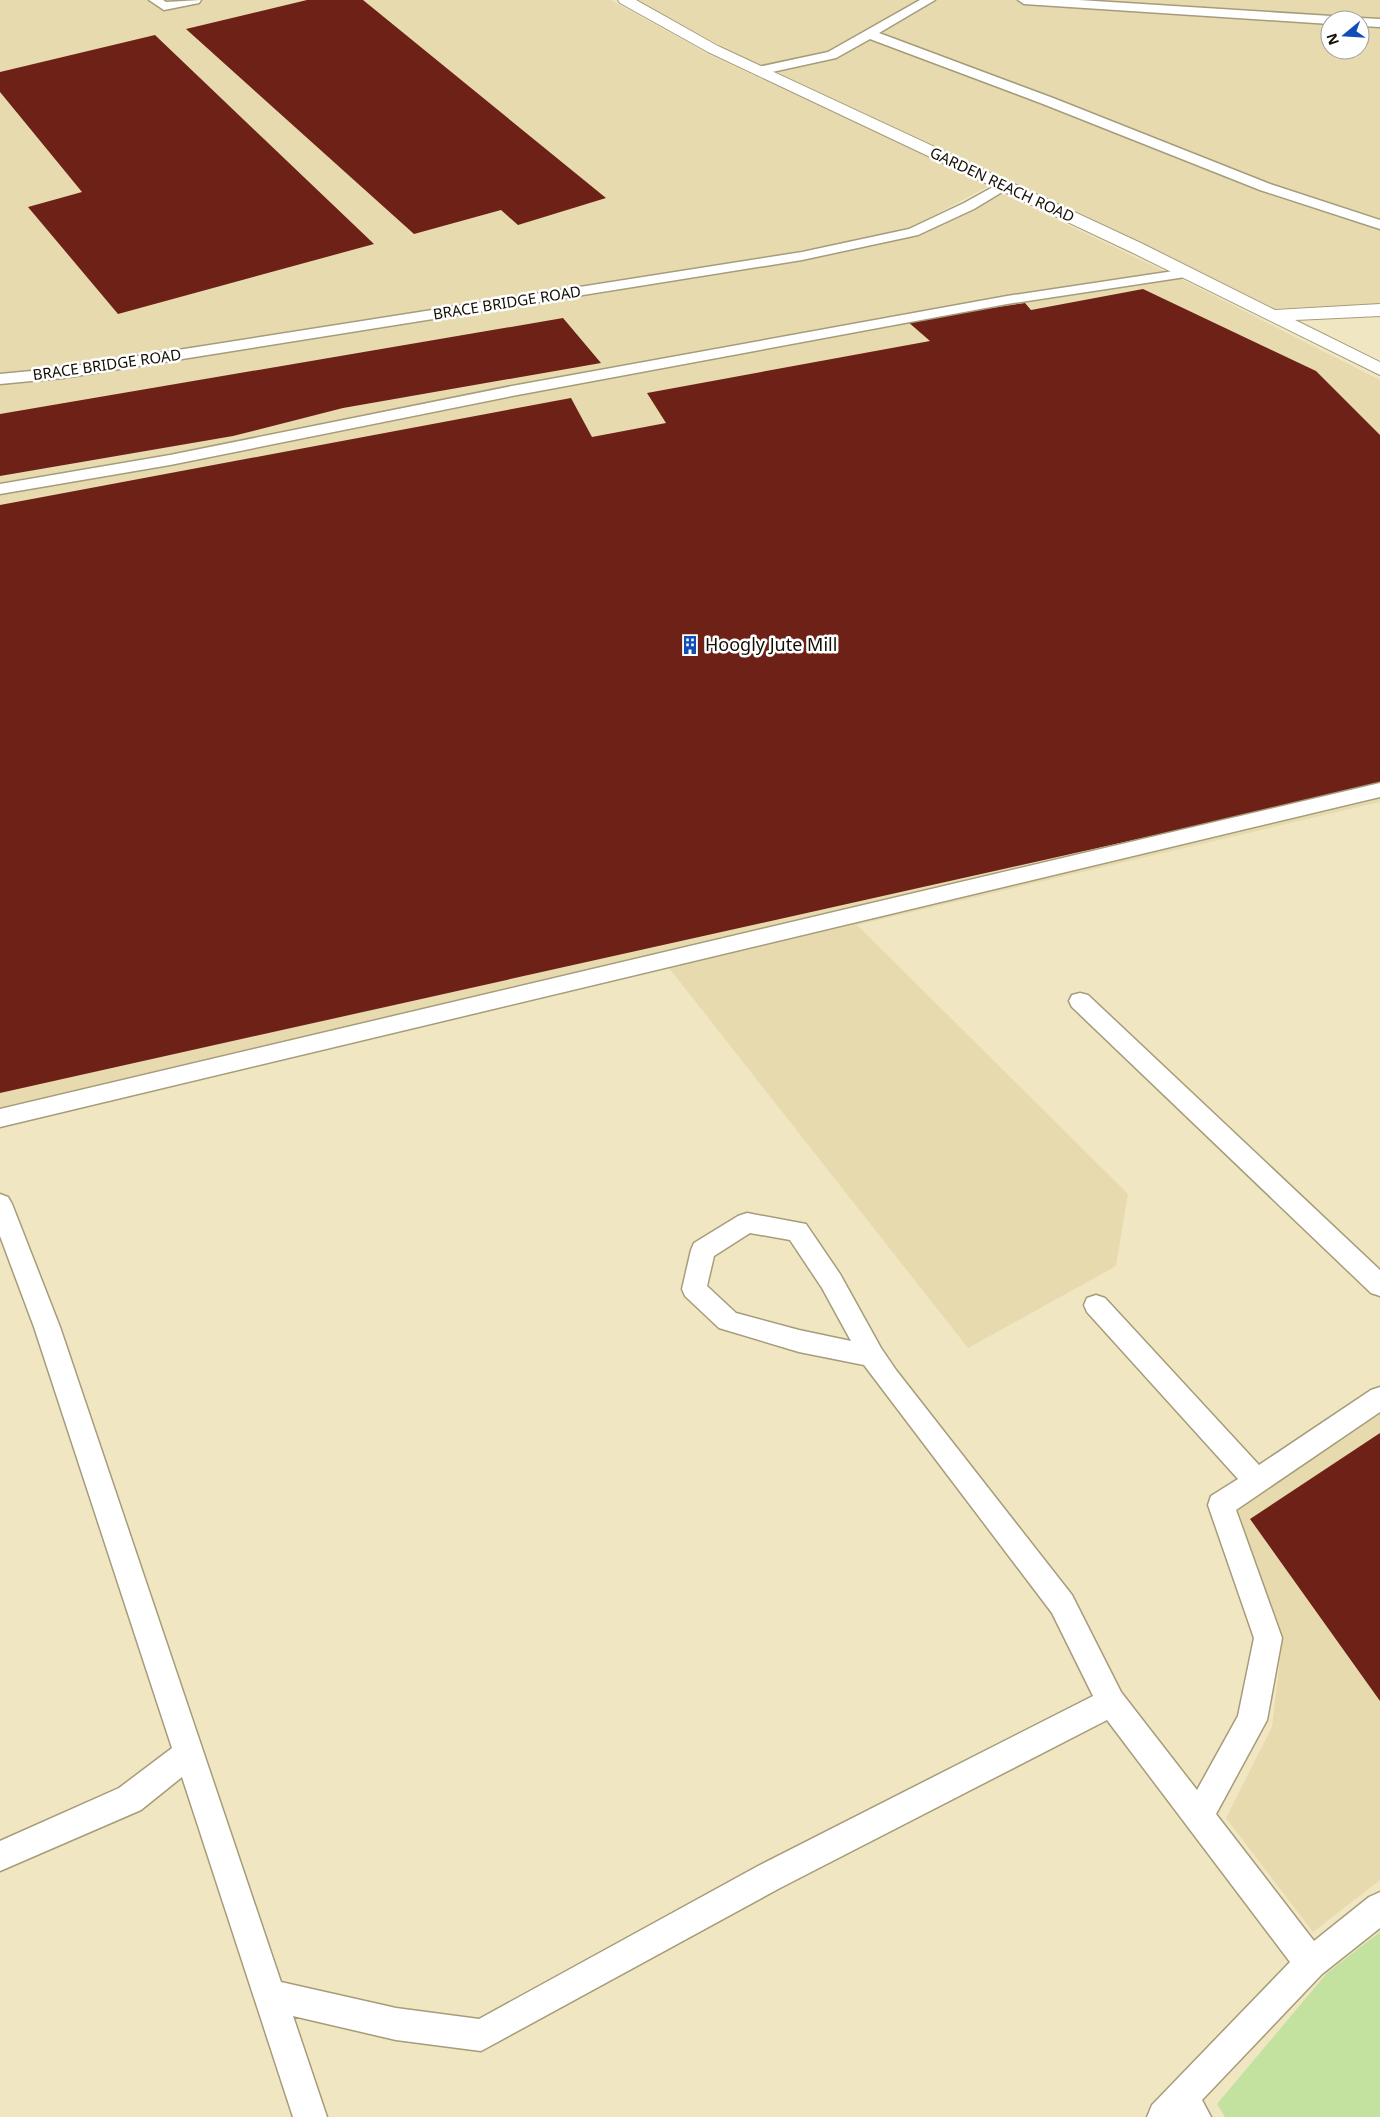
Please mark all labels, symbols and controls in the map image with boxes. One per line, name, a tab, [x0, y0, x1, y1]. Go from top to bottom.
north arrow	[1320, 10, 1370, 60]
text: N	[1321, 31, 1343, 48]
street label: GARDEN REACH ROAD	[927, 142, 1078, 226]
street label: BRACE BRIDGE ROAD	[431, 280, 582, 324]
street label: BRACE BRIDGE ROAD	[31, 344, 182, 384]
place label: Hoogly Jute Mill	[705, 632, 837, 656]
building icon: Hoogly Jute Mill	[679, 634, 701, 656]

